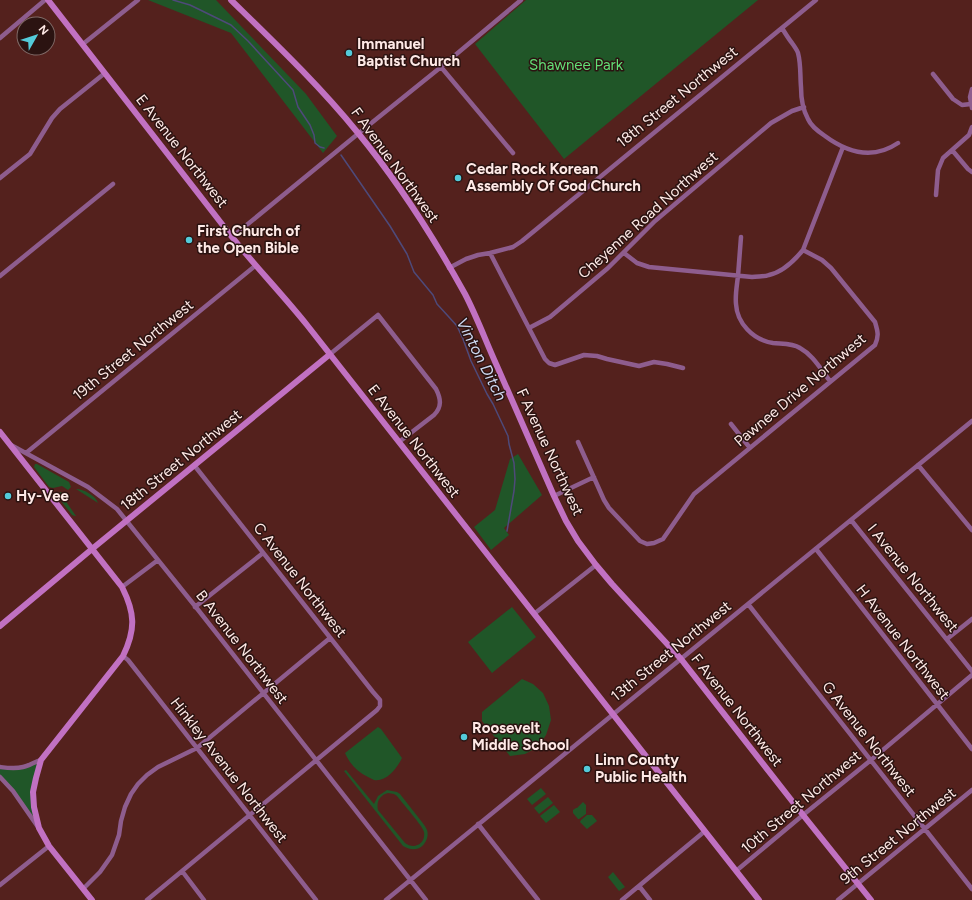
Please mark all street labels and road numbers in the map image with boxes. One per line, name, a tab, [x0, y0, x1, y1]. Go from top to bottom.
street label: 18th Street Northwest	[613, 42, 741, 151]
street label: E Avenue Northwest	[132, 91, 232, 211]
street label: F Avenue Northwest	[347, 104, 443, 226]
street label: Cheyenne Road Northwest	[574, 147, 722, 282]
street label: 19th Street Northwest	[69, 296, 197, 404]
street label: Pawnee Drive Northwest	[730, 329, 870, 450]
street label: E Avenue Northwest	[364, 381, 464, 501]
street label: F Avenue Northwest	[513, 386, 587, 519]
street label: 18th Street Northwest	[117, 405, 245, 514]
street label: C Avenue Northwest	[250, 519, 351, 641]
street label: I Avenue Northwest	[864, 520, 962, 636]
street label: H Avenue Northwest	[852, 581, 954, 703]
street label: B Avenue Northwest	[192, 587, 292, 708]
street label: 13th Street Northwest	[607, 597, 735, 705]
street label: F Avenue Northwest	[687, 650, 787, 770]
street label: G Avenue Northwest	[818, 678, 920, 800]
street label: Hinkley Avenue Northwest	[167, 694, 292, 847]
street label: 10th Street Northwest	[737, 746, 865, 857]
street label: 9th Street Northwest	[837, 784, 960, 888]

